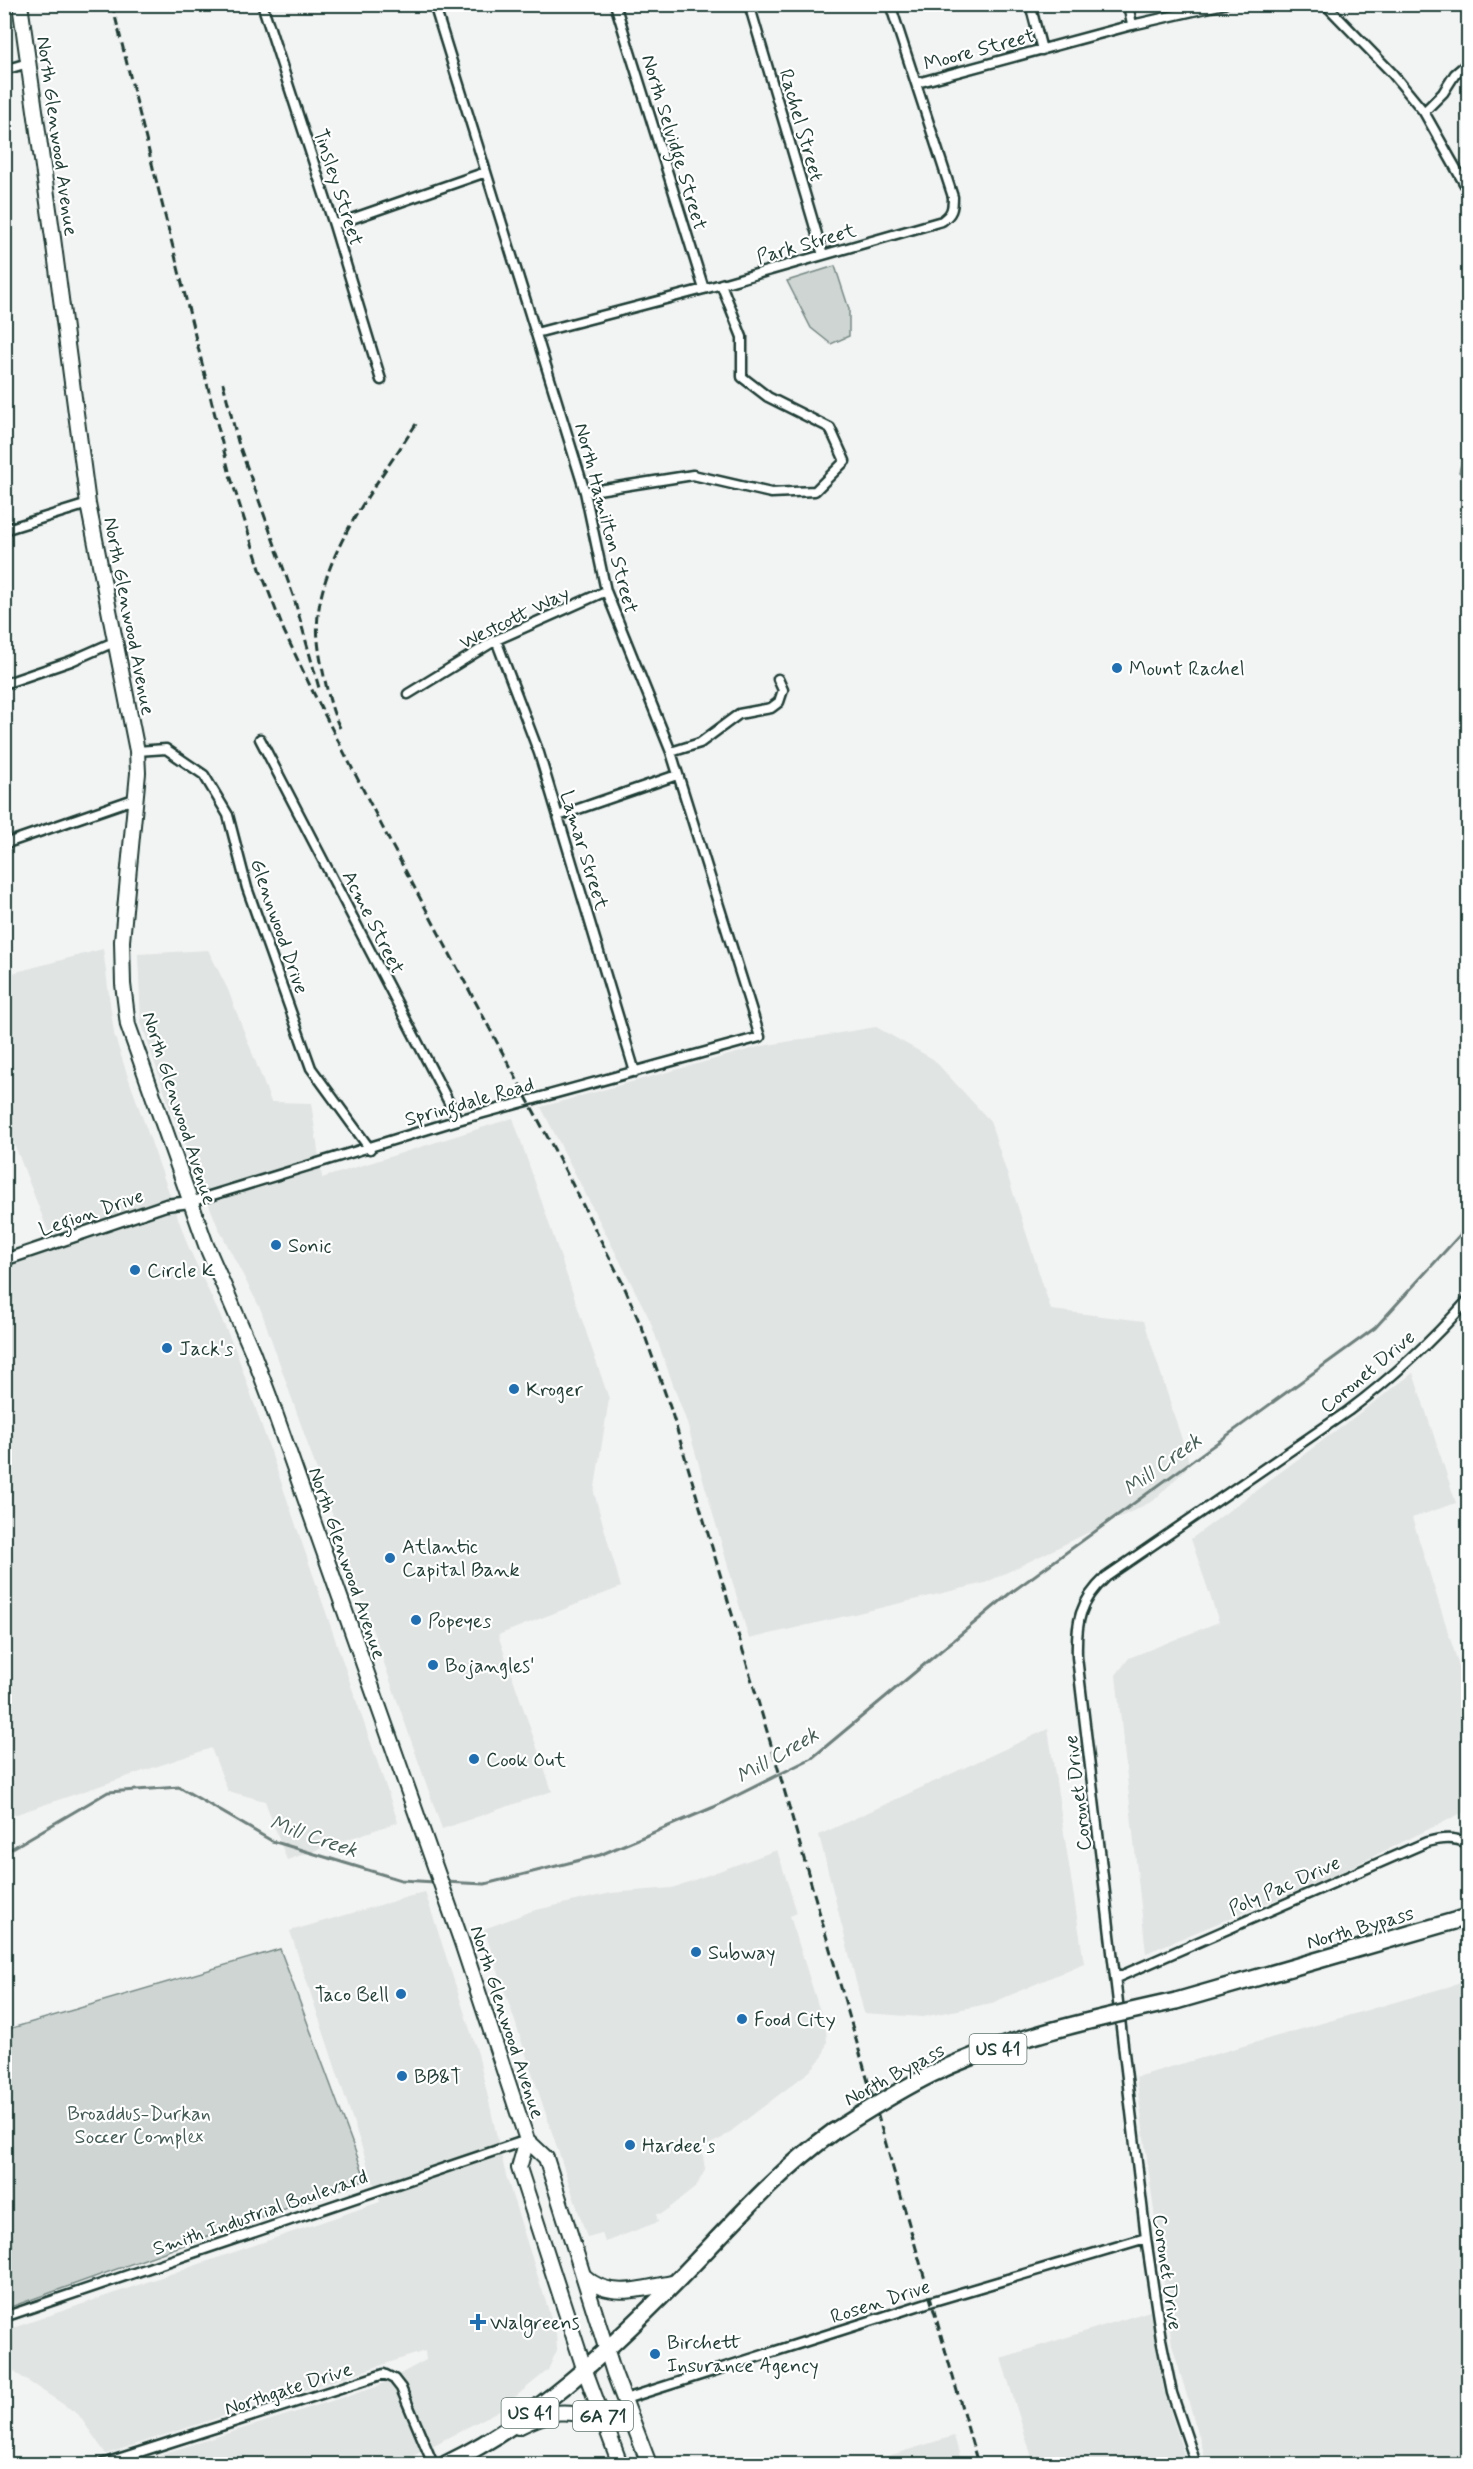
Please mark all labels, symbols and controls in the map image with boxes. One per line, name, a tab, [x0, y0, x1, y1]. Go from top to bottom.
street label: Moore Street	[921, 23, 1038, 78]
street label: North Glenwood Avenue	[29, 35, 84, 238]
street label: North Selvidge Street	[632, 51, 713, 234]
street label: Rachel Street	[772, 66, 829, 185]
street label: Tinsley Street	[306, 126, 369, 249]
street label: Park Street	[753, 217, 860, 272]
street label: North Hamilton Street	[567, 420, 644, 617]
street label: North Glenwood Avenue	[96, 515, 161, 718]
street label: Westcott Way	[455, 580, 574, 657]
place label: Mount Rachel	[1129, 656, 1245, 683]
marker: Mount Rachel	[1110, 661, 1124, 675]
street label: Lamar Street	[553, 787, 615, 914]
street label: Glennwood Drive	[243, 855, 314, 998]
street label: Acme Street	[335, 866, 410, 979]
street label: North Glenwood Avenue	[135, 1008, 223, 1209]
street label: Springdale Road	[402, 1071, 538, 1136]
street label: Legion Drive	[36, 1183, 148, 1246]
place label: Sonic	[288, 1233, 332, 1260]
marker: Sonic	[269, 1238, 283, 1252]
place label: Circle K	[147, 1258, 216, 1285]
marker: Circle K	[128, 1263, 142, 1277]
street label: Coronet Drive	[1315, 1324, 1421, 1420]
place label: Jack's	[179, 1336, 233, 1363]
marker: Jack's	[160, 1341, 174, 1355]
place label: Kroger	[526, 1377, 584, 1404]
marker: Kroger	[507, 1382, 521, 1396]
water label: Mill Creek	[1118, 1427, 1208, 1503]
street label: North Glenwood Avenue	[301, 1464, 392, 1663]
place label: Atlantic Capital Bank	[402, 1534, 520, 1584]
marker: Atlantic Capital Bank	[383, 1551, 397, 1565]
place label: Popeyes	[428, 1608, 492, 1635]
marker: Popeyes	[409, 1613, 423, 1627]
place label: Bojangles'	[445, 1653, 535, 1680]
marker: Bojangles'	[426, 1658, 440, 1672]
water label: Mill Creek	[731, 1721, 824, 1791]
street label: Coronet Drive	[1058, 1733, 1099, 1852]
place label: Cook Out	[486, 1747, 566, 1774]
marker: Cook Out	[467, 1752, 481, 1766]
water label: Mill Creek	[266, 1809, 361, 1865]
street label: Poly Pac Drive	[1225, 1850, 1345, 1923]
street label: North Bypass	[1303, 1900, 1417, 1957]
street label: North Glenwood Avenue	[463, 1922, 551, 2123]
place label: Subway	[708, 1940, 775, 1967]
marker: Subway	[689, 1945, 703, 1959]
place label: Taco Bell	[315, 1982, 389, 2009]
marker: Taco Bell	[394, 1987, 408, 2001]
place label: Food City	[754, 2007, 836, 2034]
marker: Food City	[735, 2012, 749, 2026]
road number: US 41	[970, 2034, 1026, 2064]
street label: North Bypass	[839, 2037, 950, 2113]
place label: BB&T	[414, 2064, 462, 2091]
marker: BB&T	[395, 2069, 409, 2083]
park label: Broaddus-Durkan Soccer Complex	[67, 2101, 211, 2151]
place label: Hardee's	[642, 2133, 715, 2160]
marker: Hardee's	[623, 2138, 637, 2152]
street label: Smith Industrial Boulevard	[149, 2164, 372, 2263]
street label: Coronet Drive	[1145, 2213, 1188, 2332]
street label: Rosen Drive	[827, 2274, 934, 2331]
place label: Walgreens	[490, 2310, 580, 2338]
marker: Walgreens	[471, 2315, 485, 2329]
place label: Birchett Insurance Agency	[667, 2330, 819, 2380]
marker: Birchett Insurance Agency	[648, 2347, 662, 2361]
street label: Northgate Drive	[221, 2356, 356, 2423]
road number: US 41	[502, 2398, 558, 2428]
road number: GA 71	[573, 2401, 633, 2431]

